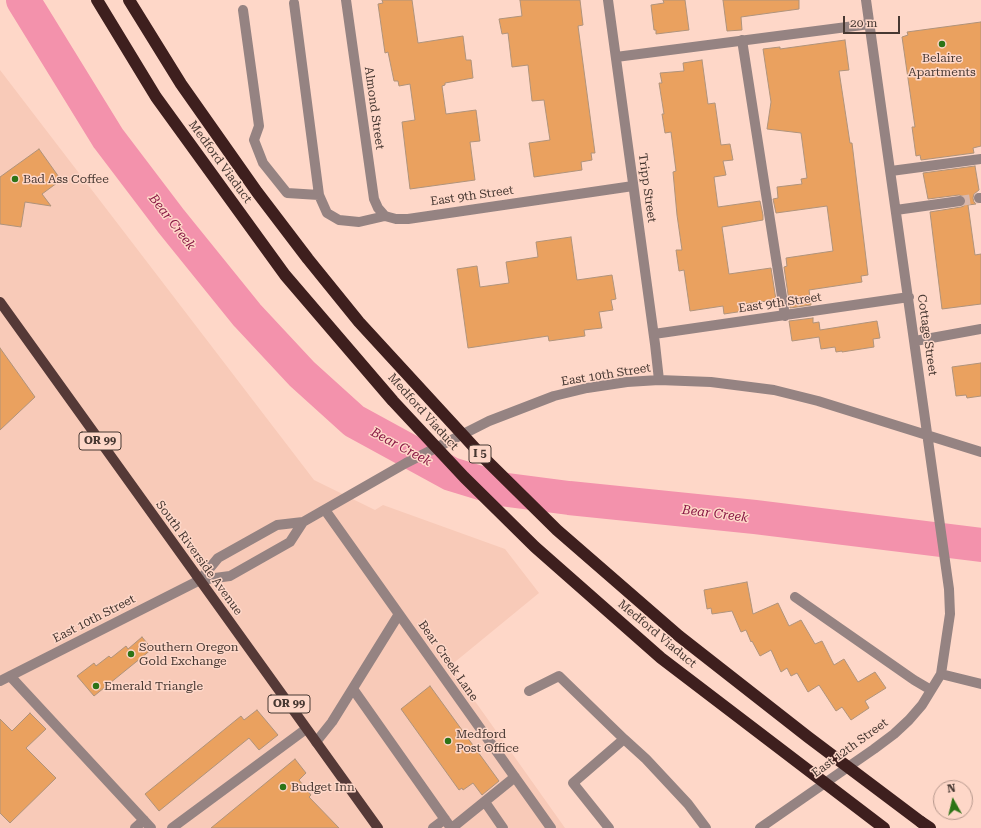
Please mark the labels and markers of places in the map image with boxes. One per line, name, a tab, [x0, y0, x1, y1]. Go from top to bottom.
marker: Belaire Apartments	[937, 39, 947, 49]
place label: Belaire Apartments	[908, 51, 976, 79]
place label: Bad Ass Coffee	[23, 172, 109, 186]
marker: Bad Ass Coffee	[10, 174, 20, 184]
place label: Southern Oregon Gold Exchange	[139, 640, 239, 668]
marker: Southern Oregon Gold Exchange	[126, 649, 136, 659]
place label: Emerald Triangle	[104, 679, 203, 693]
marker: Emerald Triangle	[91, 681, 101, 691]
place label: Medford Post Office	[456, 727, 519, 755]
marker: Medford Post Office	[443, 736, 453, 746]
place label: Budget Inn	[291, 780, 355, 794]
marker: Budget Inn	[278, 782, 288, 792]

